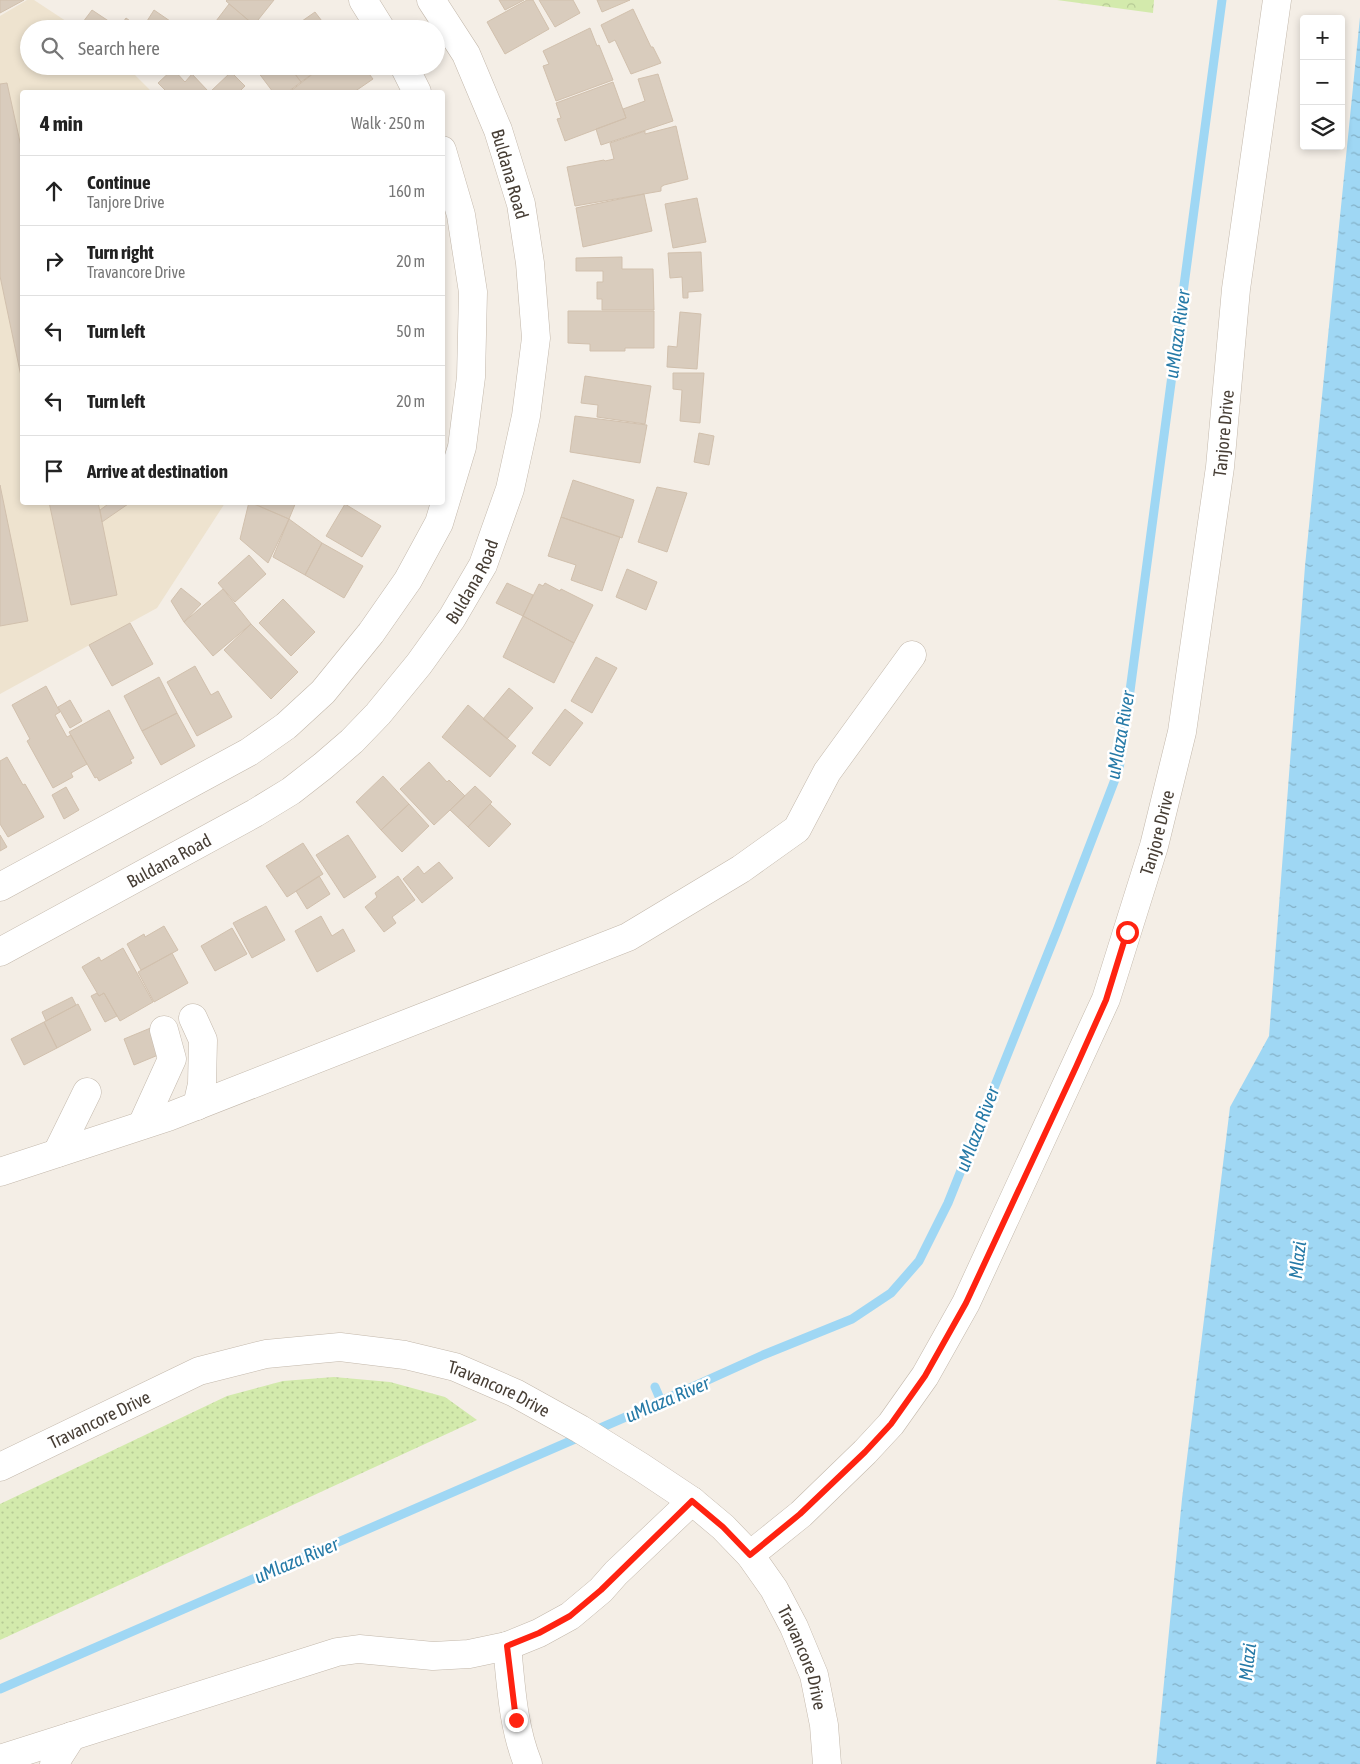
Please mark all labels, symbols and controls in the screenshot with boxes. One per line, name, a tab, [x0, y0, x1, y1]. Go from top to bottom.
map controls	[1300, 15, 1345, 150]
button: +	[1300, 15, 1345, 60]
search box	[20, 20, 445, 75]
icon: search	[38, 34, 66, 62]
text: Search here	[78, 37, 160, 59]
button: −	[1300, 60, 1345, 105]
button: layers	[1300, 105, 1345, 150]
text: 4 min	[40, 111, 83, 135]
text: Walk · 250 m	[351, 114, 425, 132]
street label: Buldana Road	[487, 127, 533, 221]
text: Continue	[87, 171, 151, 193]
icon: ahead	[40, 177, 68, 205]
text: 160 m	[389, 182, 425, 200]
text: Tanjore Drive	[87, 193, 165, 211]
text: Turn right	[87, 241, 154, 263]
icon: right	[40, 247, 68, 275]
text: 20 m	[396, 252, 425, 270]
text: Travancore Drive	[87, 263, 185, 281]
water label: uMlaza River	[1160, 287, 1194, 380]
icon: left	[40, 317, 68, 345]
text: Turn left	[87, 320, 145, 342]
text: 50 m	[396, 322, 425, 340]
icon: left	[40, 387, 68, 415]
street label: Tanjore Drive	[1208, 389, 1237, 478]
text: Turn left	[87, 390, 145, 412]
text: 20 m	[396, 392, 425, 410]
icon: arrive	[40, 457, 68, 485]
text: Arrive at destination	[87, 460, 228, 482]
street label: Buldana Road	[441, 536, 502, 628]
water label: uMlaza River	[1101, 688, 1139, 781]
street label: Tanjore Drive	[1135, 788, 1178, 878]
street label: Buldana Road	[123, 829, 214, 892]
route start	[1116, 921, 1139, 944]
water label: uMlaza River	[951, 1082, 1004, 1175]
water label: Mlazi	[1284, 1240, 1310, 1280]
street label: Travancore Drive	[446, 1355, 554, 1421]
water label: uMlaza River	[622, 1371, 714, 1427]
street label: Travancore Drive	[45, 1386, 153, 1453]
water label: uMlaza River	[251, 1532, 343, 1588]
street label: Travancore Drive	[774, 1601, 831, 1712]
water label: Mlazi	[1234, 1642, 1260, 1682]
route end	[505, 1709, 528, 1732]

